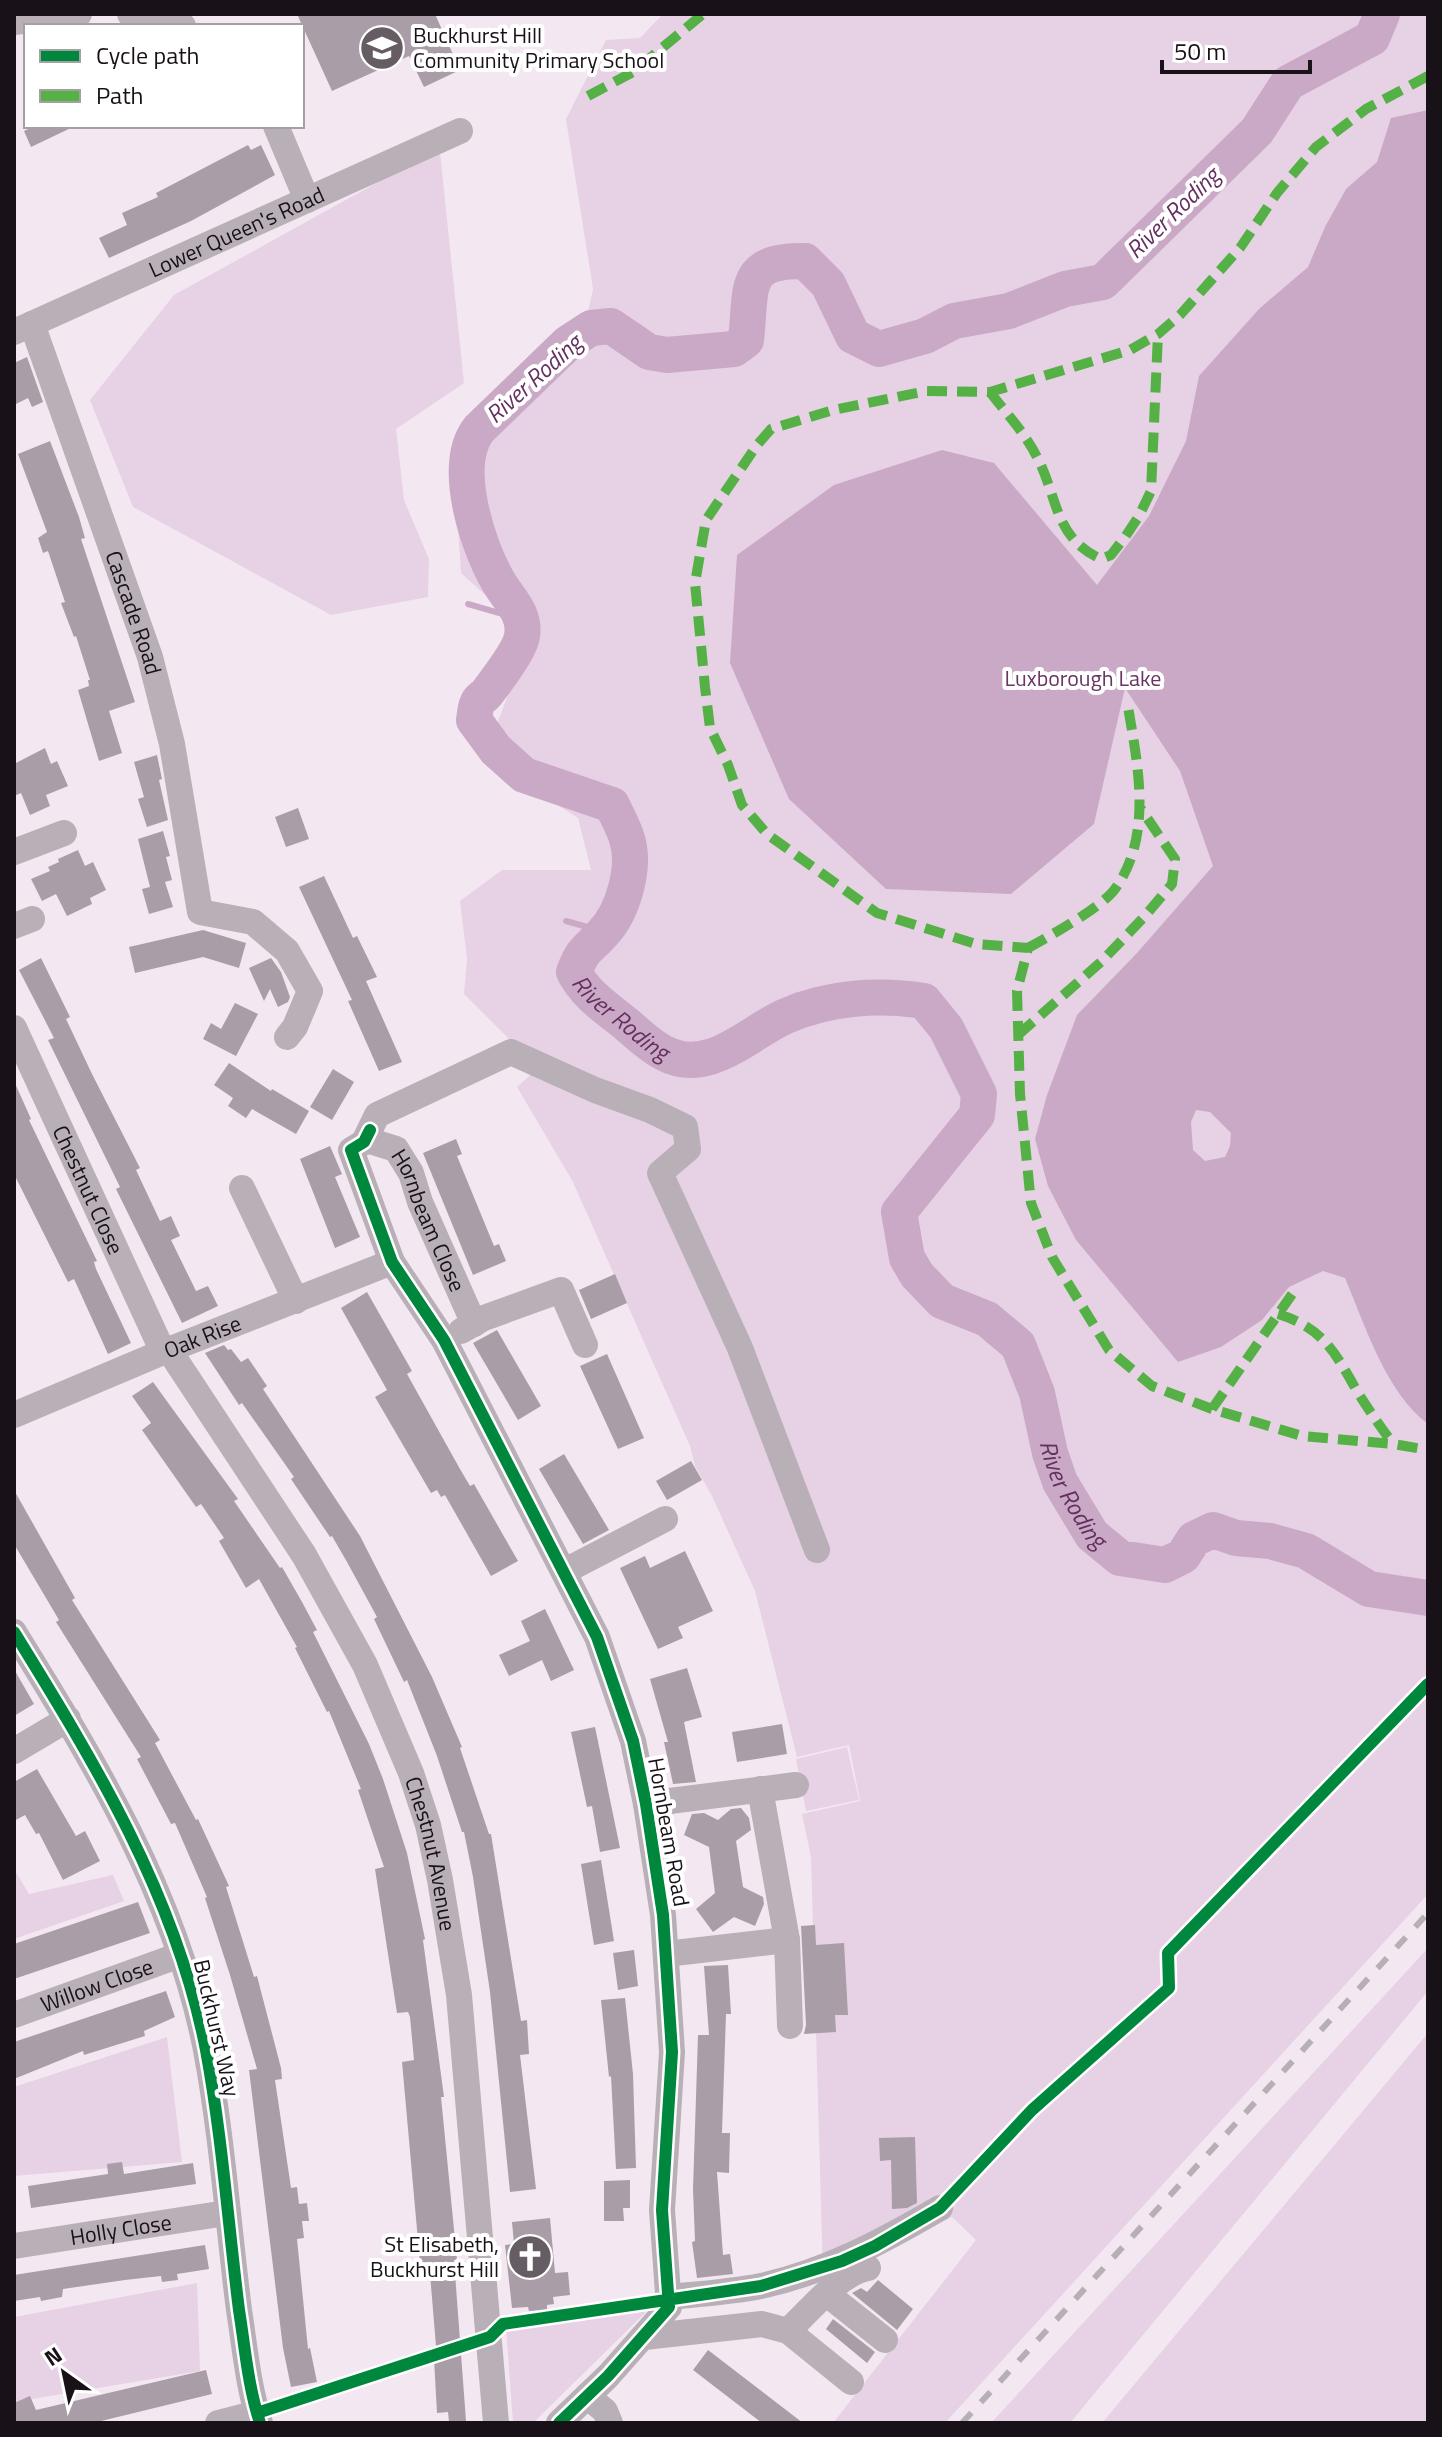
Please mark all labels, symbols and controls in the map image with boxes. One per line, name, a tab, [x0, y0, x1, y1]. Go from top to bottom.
place label: Buckhurst Hill Community Primary School	[413, 18, 664, 77]
legend	[24, 24, 304, 128]
school or university icon: Buckhurst Hill Community Primary School	[358, 24, 406, 72]
scale bar	[1162, 24, 1310, 74]
text: 50 m	[1174, 33, 1226, 69]
text: Cycle path	[96, 37, 199, 73]
text: Path	[96, 77, 143, 113]
water label: River Roding	[1117, 156, 1229, 266]
street label: Lower Queen's Road	[143, 177, 330, 286]
water label: River Roding	[477, 323, 591, 431]
street label: Cascade Road	[97, 546, 171, 678]
park label: Luxborough Lake	[1005, 661, 1161, 695]
water label: River Roding	[564, 967, 678, 1071]
street label: Chestnut Close	[44, 1119, 133, 1260]
street label: Hornbeam Close	[383, 1142, 475, 1297]
street label: Oak Rise	[159, 1306, 246, 1367]
water label: River Roding	[1031, 1437, 1117, 1559]
street label: Hornbeam Road	[639, 1755, 699, 1909]
street label: Chestnut Avenue	[396, 1772, 465, 1933]
street label: Willow Close	[36, 1949, 158, 2021]
street label: Buckhurst Way	[185, 1956, 249, 2100]
street label: Holly Close	[68, 2205, 174, 2254]
place label: St Elisabeth, Buckhurst Hill	[370, 2227, 499, 2286]
church icon: St Elisabeth, Buckhurst Hill	[506, 2233, 554, 2281]
north arrow	[24, 2333, 104, 2413]
text: N	[37, 2338, 69, 2375]

